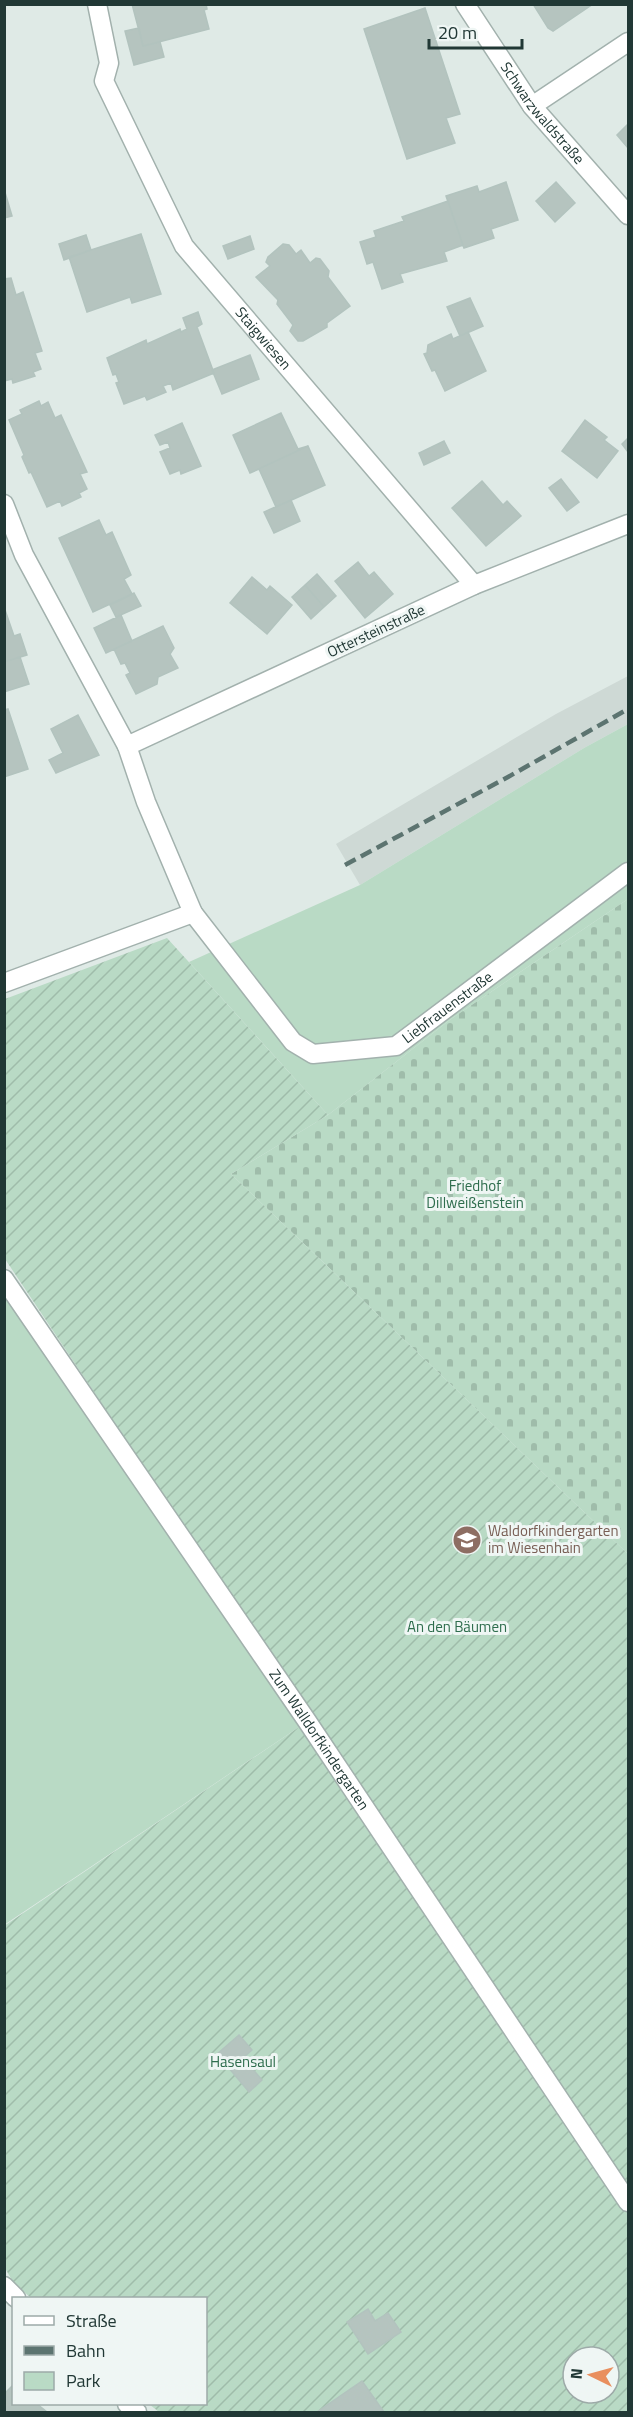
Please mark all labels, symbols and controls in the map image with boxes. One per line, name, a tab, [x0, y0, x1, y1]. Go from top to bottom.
scale bar	[429, 12, 522, 50]
text: 20 m	[438, 19, 477, 46]
street label: Schwarzwaldstraße	[495, 57, 590, 169]
street label: Staigwiesen	[230, 302, 297, 375]
street label: Ottersteinstraße	[323, 598, 428, 663]
street label: Liebfrauenstraße	[397, 965, 497, 1049]
park label: Friedhof Dillweißenstein	[426, 1174, 524, 1214]
place label: Waldorfkindergarten im Wiesenhain	[488, 1519, 619, 1559]
school or university icon: Waldorfkindergarten im Wiesenhain	[451, 1524, 483, 1556]
park label: An den Bäumen	[407, 1615, 507, 1638]
street label: Zum Walldorfkindergarten	[264, 1664, 375, 1814]
park label: Hasensaul	[210, 2050, 276, 2073]
legend	[12, 2297, 207, 2405]
text: Straße	[66, 2307, 117, 2334]
text: Bahn	[66, 2337, 105, 2364]
north arrow	[561, 2345, 621, 2405]
text: Park	[66, 2367, 101, 2394]
text: N	[564, 2367, 588, 2380]

